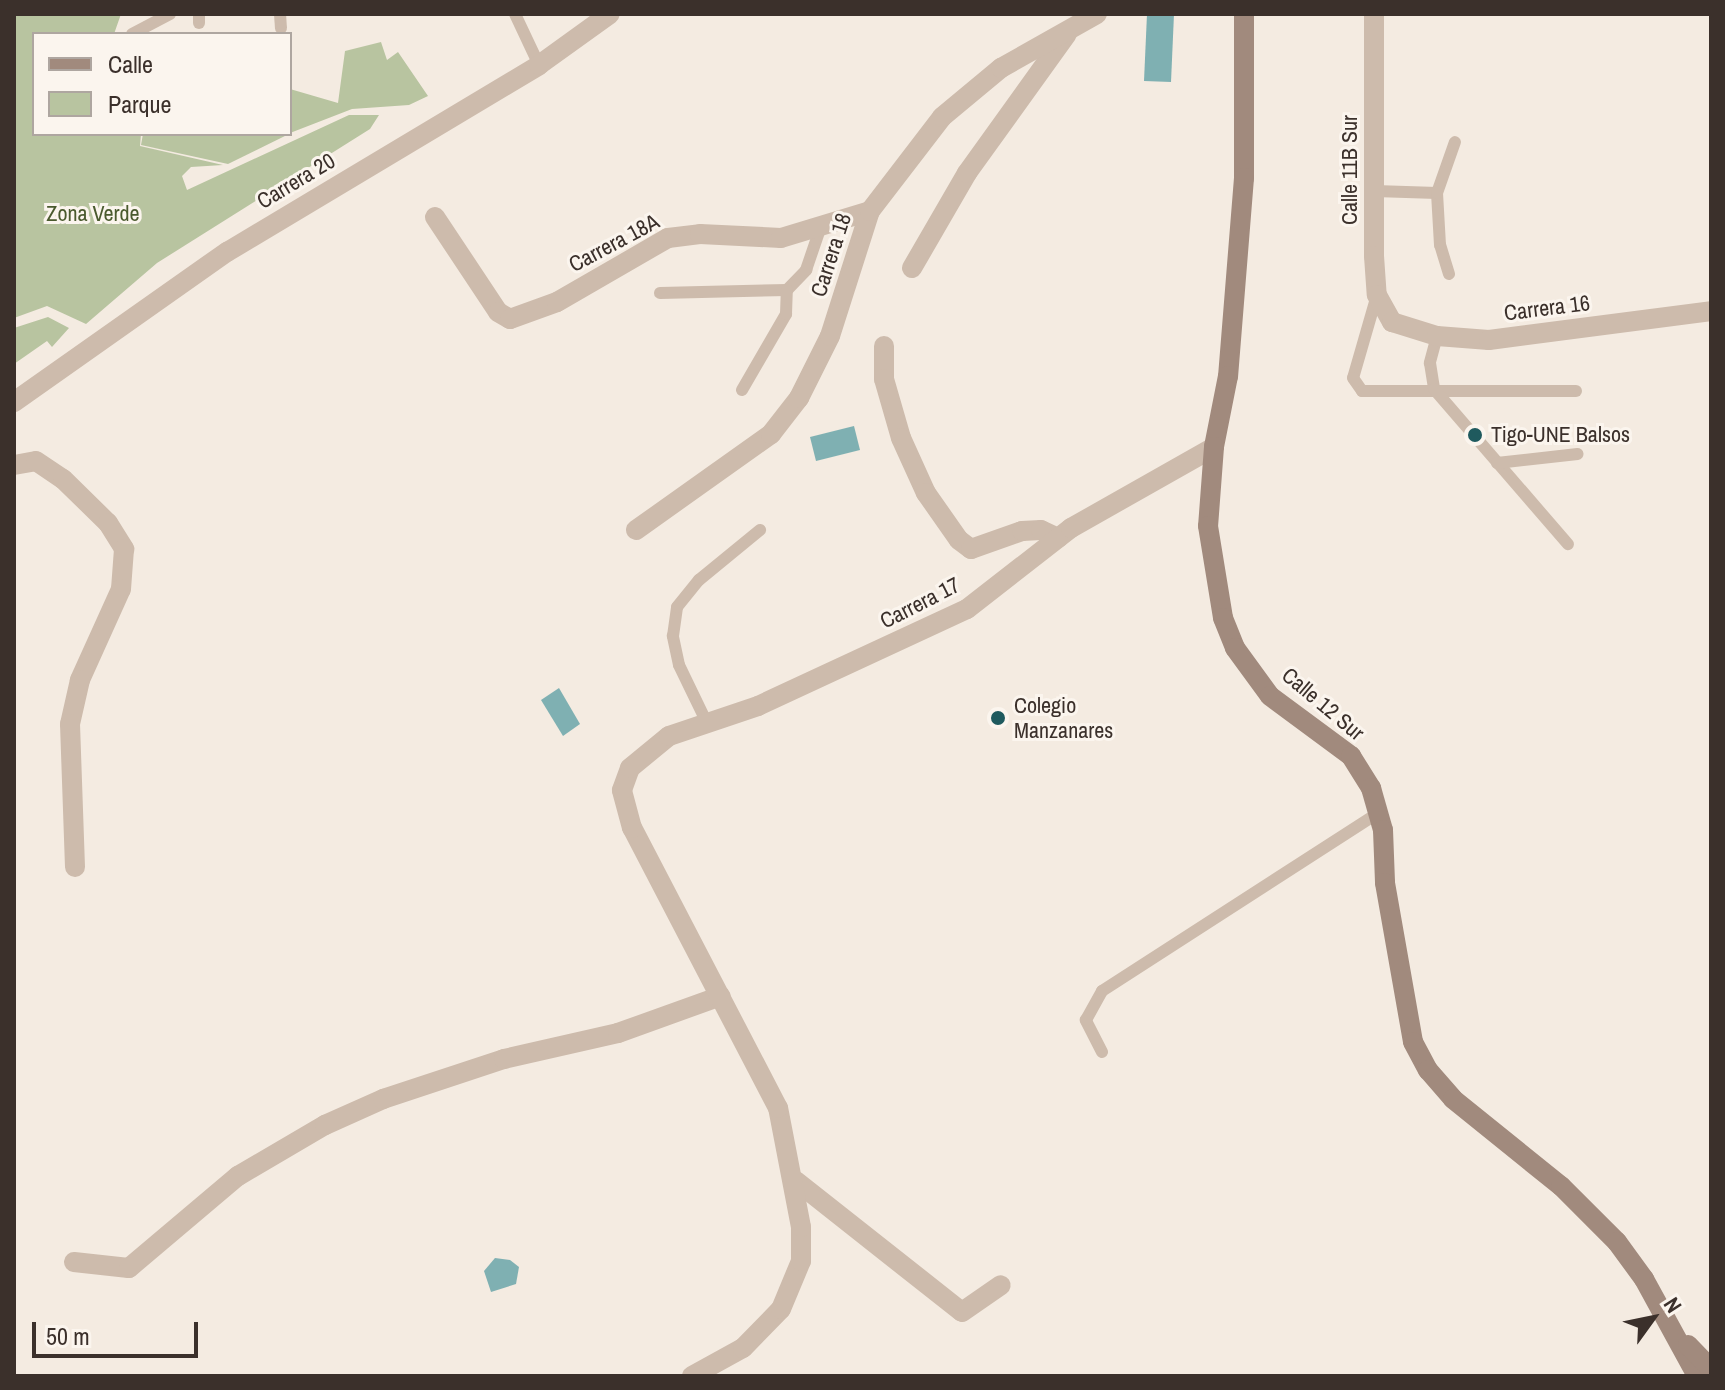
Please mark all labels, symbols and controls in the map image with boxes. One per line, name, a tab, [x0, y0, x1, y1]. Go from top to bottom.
legend	[32, 32, 292, 136]
text: Calle	[108, 48, 153, 80]
text: Parque	[108, 88, 171, 120]
street label: Calle 11B Sur	[1337, 115, 1363, 225]
street label: Carrera 20	[252, 147, 340, 215]
park label: Zona Verde	[46, 201, 140, 227]
street label: Carrera 18A	[564, 208, 664, 278]
street label: Carrera 18	[805, 210, 857, 300]
street label: Carrera 16	[1503, 290, 1591, 326]
place label: Tigo-UNE Balsos	[1491, 422, 1630, 448]
marker: Tigo-UNE Balsos	[1466, 426, 1484, 444]
street label: Carrera 17	[876, 572, 964, 634]
street label: Calle 12 Sur	[1276, 662, 1370, 746]
place label: Colegio Manzanares	[1014, 692, 1113, 744]
marker: Colegio Manzanares	[989, 709, 1007, 727]
north arrow	[1613, 1278, 1693, 1358]
text: N	[1657, 1291, 1689, 1319]
scale bar	[36, 1306, 202, 1356]
text: 50 m	[46, 1320, 90, 1352]

